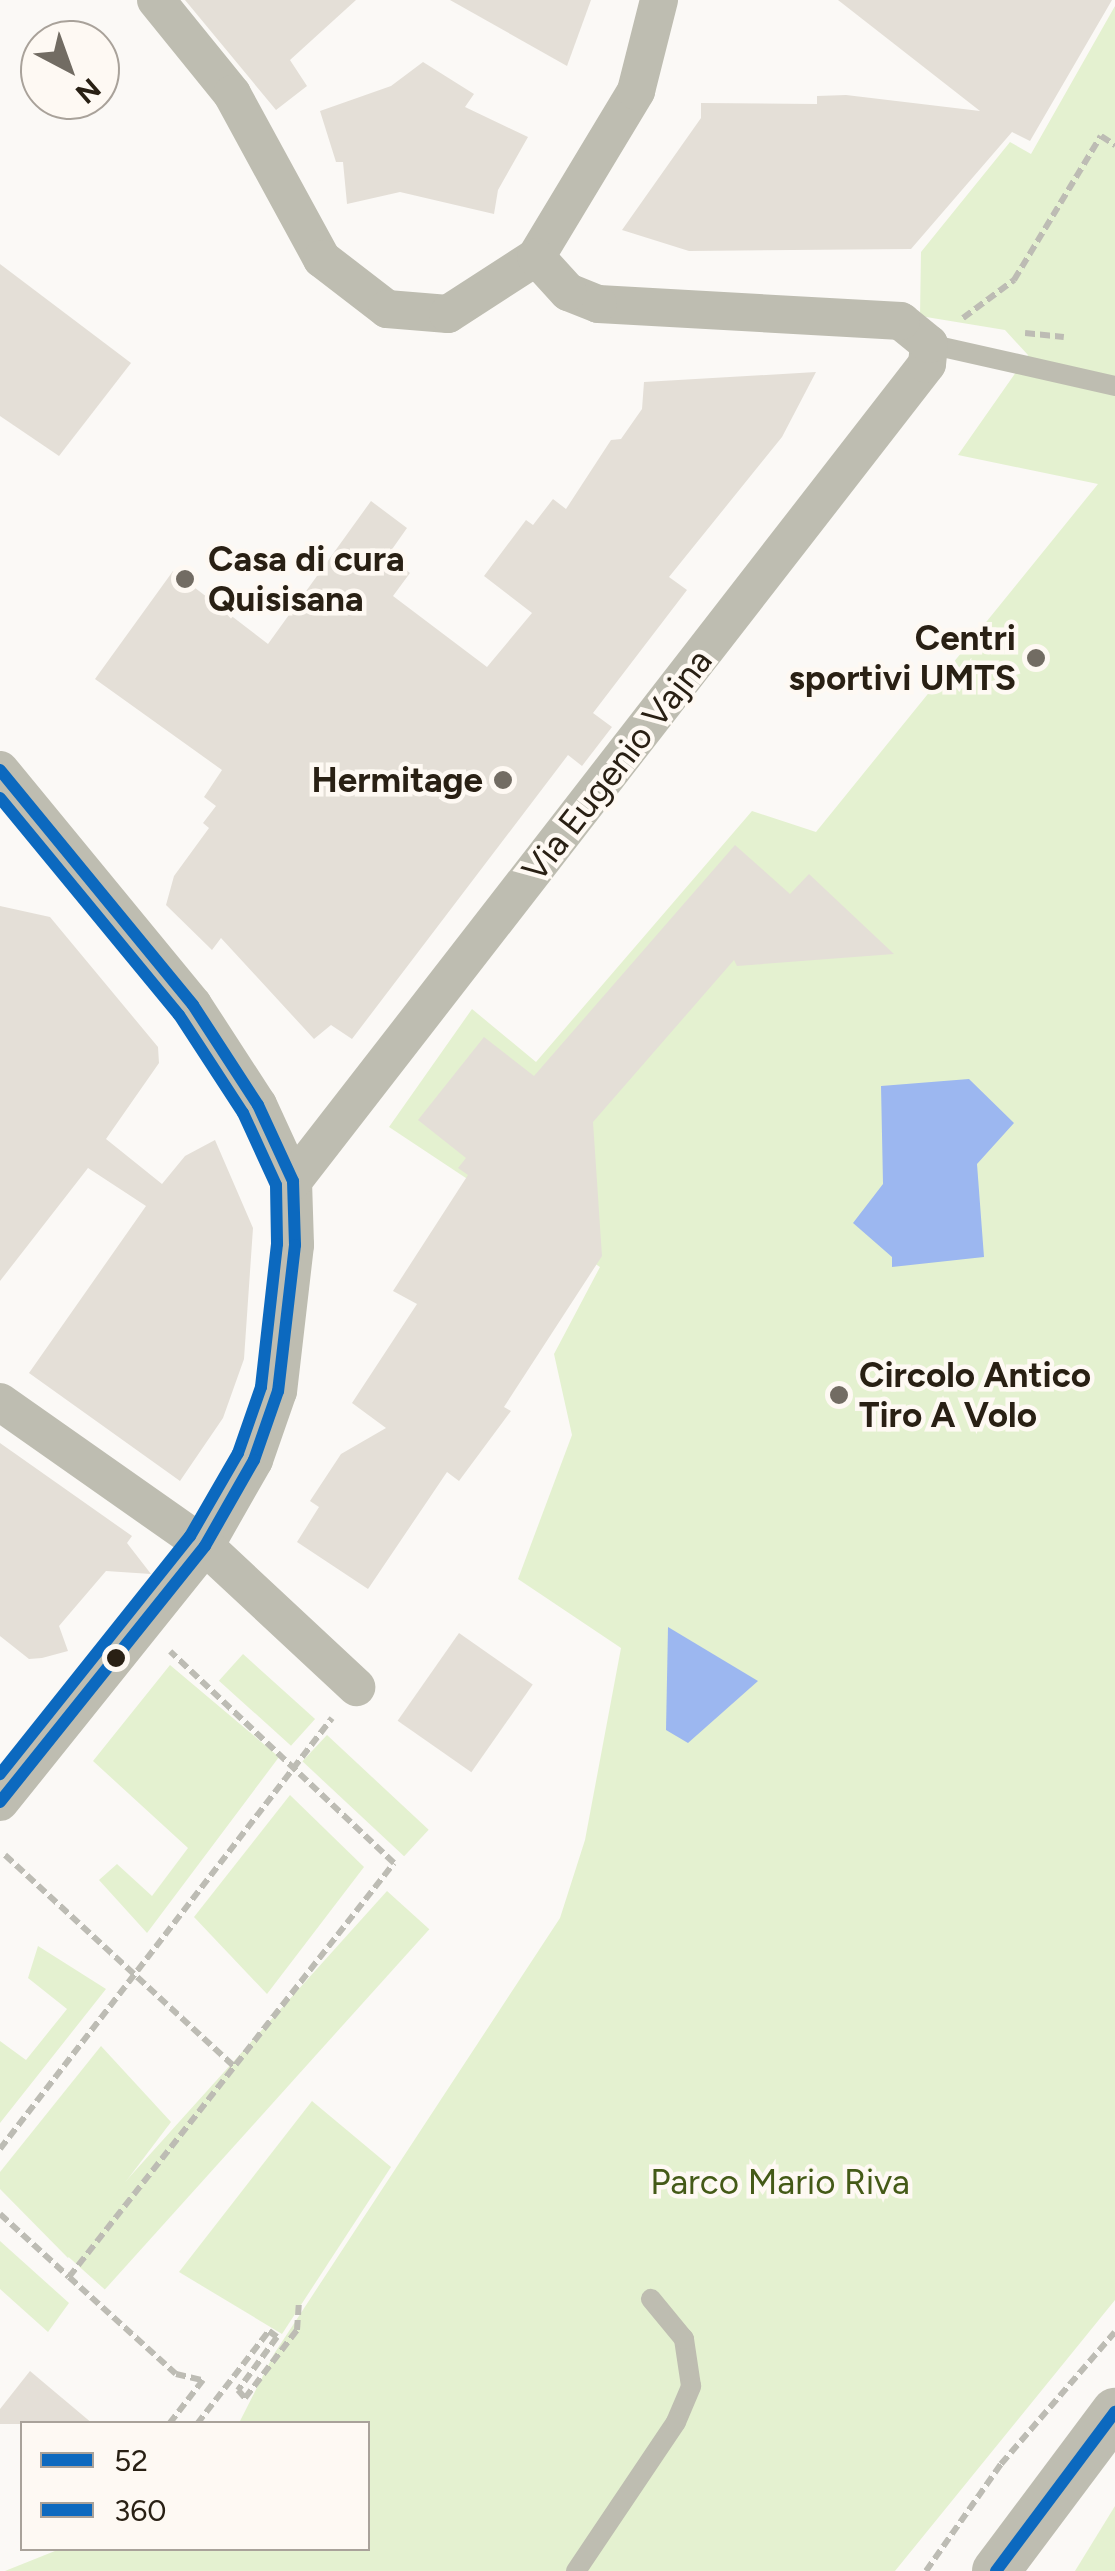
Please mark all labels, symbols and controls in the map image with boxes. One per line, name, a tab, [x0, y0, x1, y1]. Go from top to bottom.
north arrow	[20, 20, 120, 120]
text: N	[69, 71, 108, 111]
place label: Casa di cura Quisisana	[208, 538, 405, 620]
marker: Casa di cura Quisisana	[172, 566, 198, 592]
place label: Centri sportivi UMTS	[789, 617, 1016, 699]
street label: Via Eugenio Vajna	[513, 641, 721, 889]
marker: Centri sportivi UMTS	[1025, 647, 1047, 669]
place label: Hermitage	[312, 759, 483, 801]
marker: Hermitage	[492, 769, 514, 791]
place label: Circolo Antico Tiro A Volo	[859, 1354, 1091, 1436]
marker: Circolo Antico Tiro A Volo	[828, 1384, 850, 1406]
unlabelled marker	[106, 1648, 126, 1668]
park label: Parco Mario Riva	[650, 2161, 910, 2203]
legend	[20, 2421, 370, 2551]
text: 52	[114, 2442, 148, 2479]
text: 360	[114, 2492, 167, 2529]

